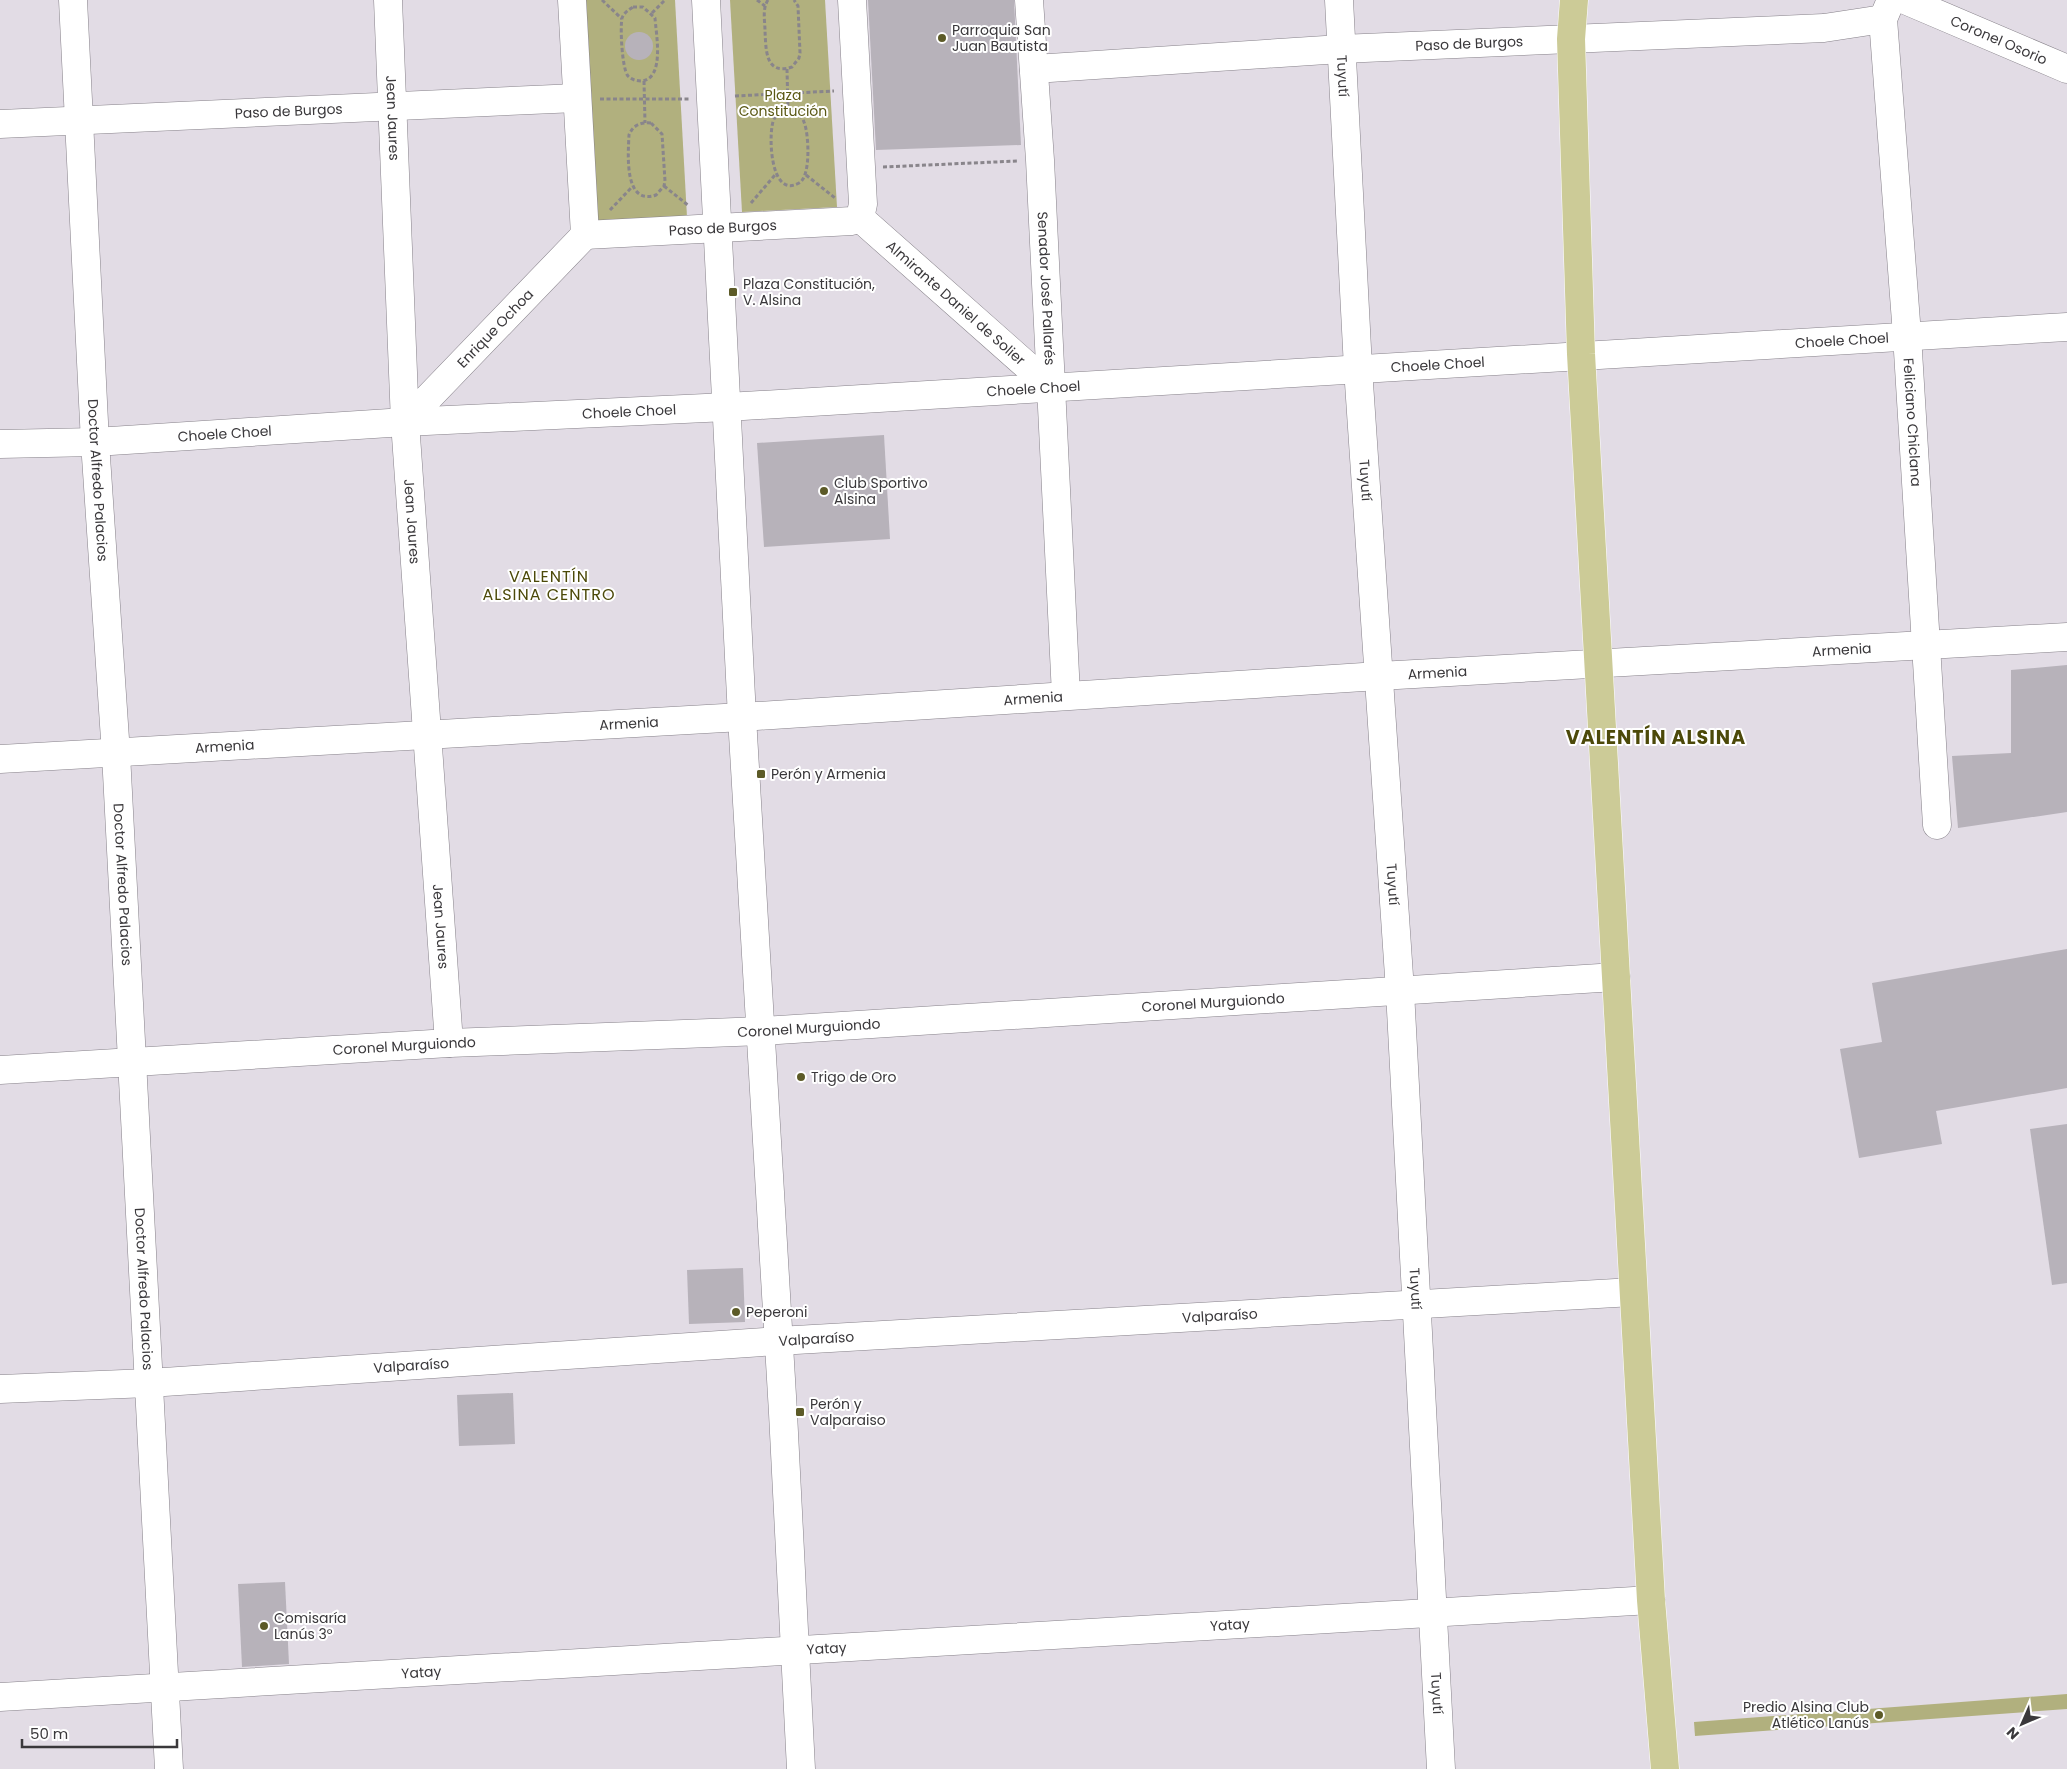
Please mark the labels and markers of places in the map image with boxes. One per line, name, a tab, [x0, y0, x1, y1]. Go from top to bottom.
place label: Parroquia San Juan Bautista	[952, 20, 1051, 56]
marker: Parroquia San Juan Bautista	[936, 32, 948, 44]
place label: Plaza Constitución, V. Alsina	[743, 274, 875, 310]
marker: Plaza Constitución, V. Alsina	[727, 286, 739, 298]
place label: Club Sportivo Alsina	[834, 473, 928, 509]
marker: Club Sportivo Alsina	[818, 485, 830, 497]
place label: Perón y Armenia	[771, 764, 886, 784]
marker: Perón y Armenia	[755, 768, 767, 780]
place label: Trigo de Oro	[811, 1067, 897, 1087]
marker: Trigo de Oro	[795, 1071, 807, 1083]
place label: Peperoni	[746, 1302, 808, 1322]
marker: Peperoni	[730, 1306, 742, 1318]
place label: Perón y Valparaiso	[810, 1394, 886, 1430]
marker: Perón y Valparaiso	[794, 1406, 806, 1418]
place label: Comisaría Lanús 3°	[274, 1608, 347, 1644]
marker: Comisaría Lanús 3°	[258, 1620, 270, 1632]
place label: Predio Alsina Club Atlético Lanús	[1743, 1697, 1869, 1733]
marker: Predio Alsina Club Atlético Lanús	[1873, 1709, 1885, 1721]

